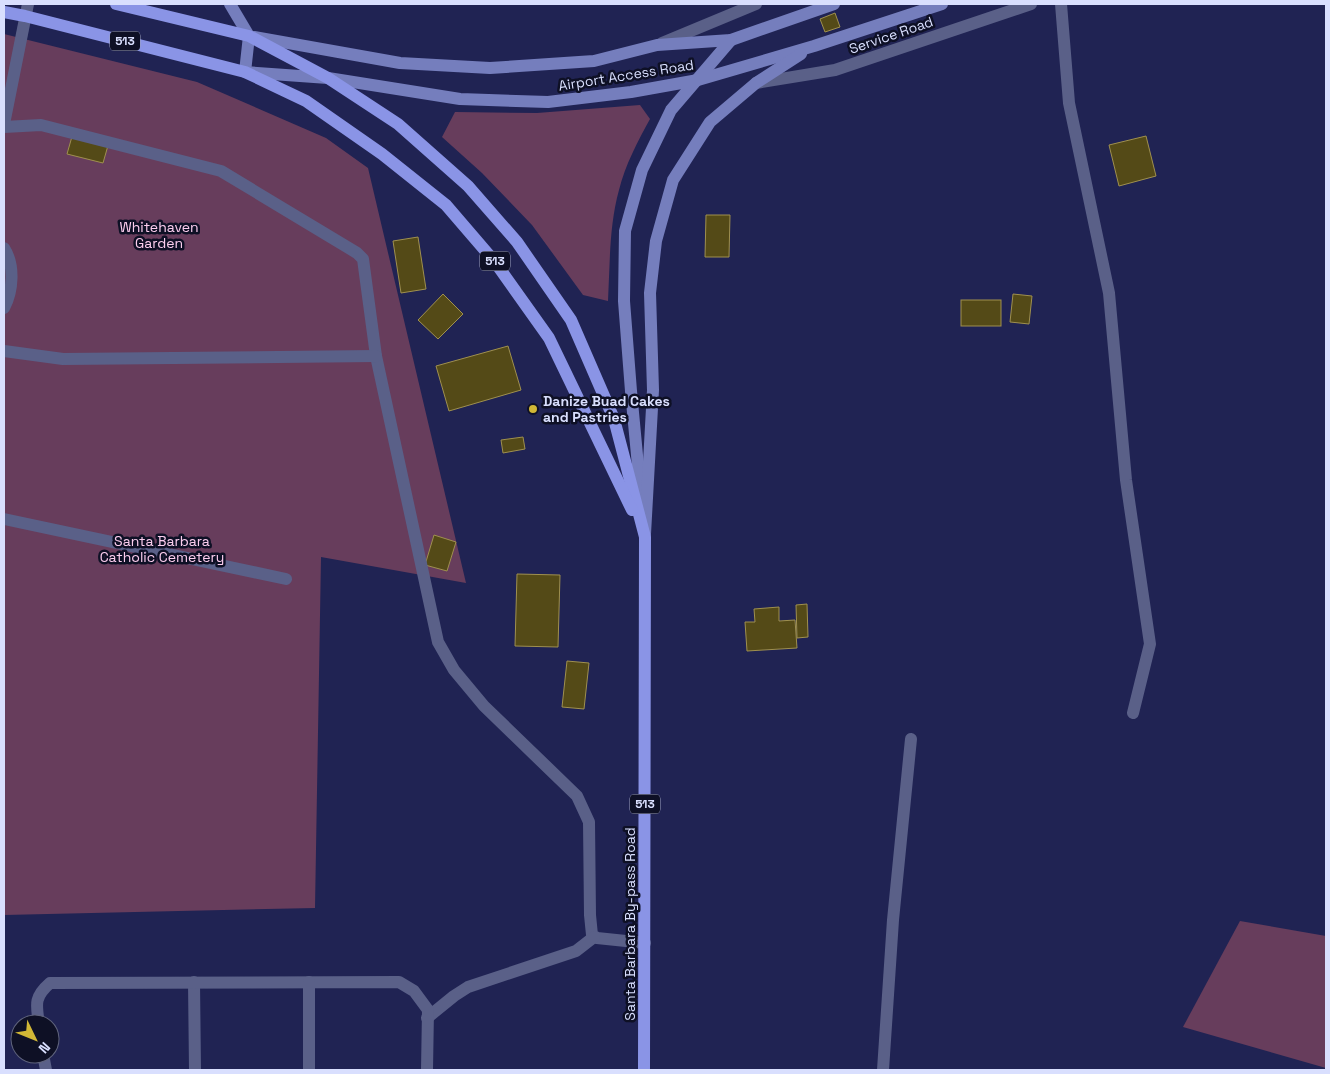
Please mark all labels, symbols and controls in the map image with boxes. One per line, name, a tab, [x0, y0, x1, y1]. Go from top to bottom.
street label: Service Road	[847, 12, 935, 58]
road number: 513	[110, 31, 140, 50]
street label: Airport Access Road	[557, 55, 695, 95]
park label: Whitehaven Garden	[119, 218, 199, 252]
road number: 513	[480, 252, 510, 270]
place label: Danize Buad Cakes and Pastries	[543, 392, 670, 426]
marker: Danize Buad Cakes and Pastries	[527, 403, 539, 415]
park label: Santa Barbara Catholic Cemetery	[100, 532, 224, 566]
road number: 513	[630, 794, 660, 814]
street label: Santa Barbara By-pass Road	[621, 827, 639, 1021]
north arrow	[10, 1014, 60, 1064]
text: N	[35, 1038, 54, 1057]

